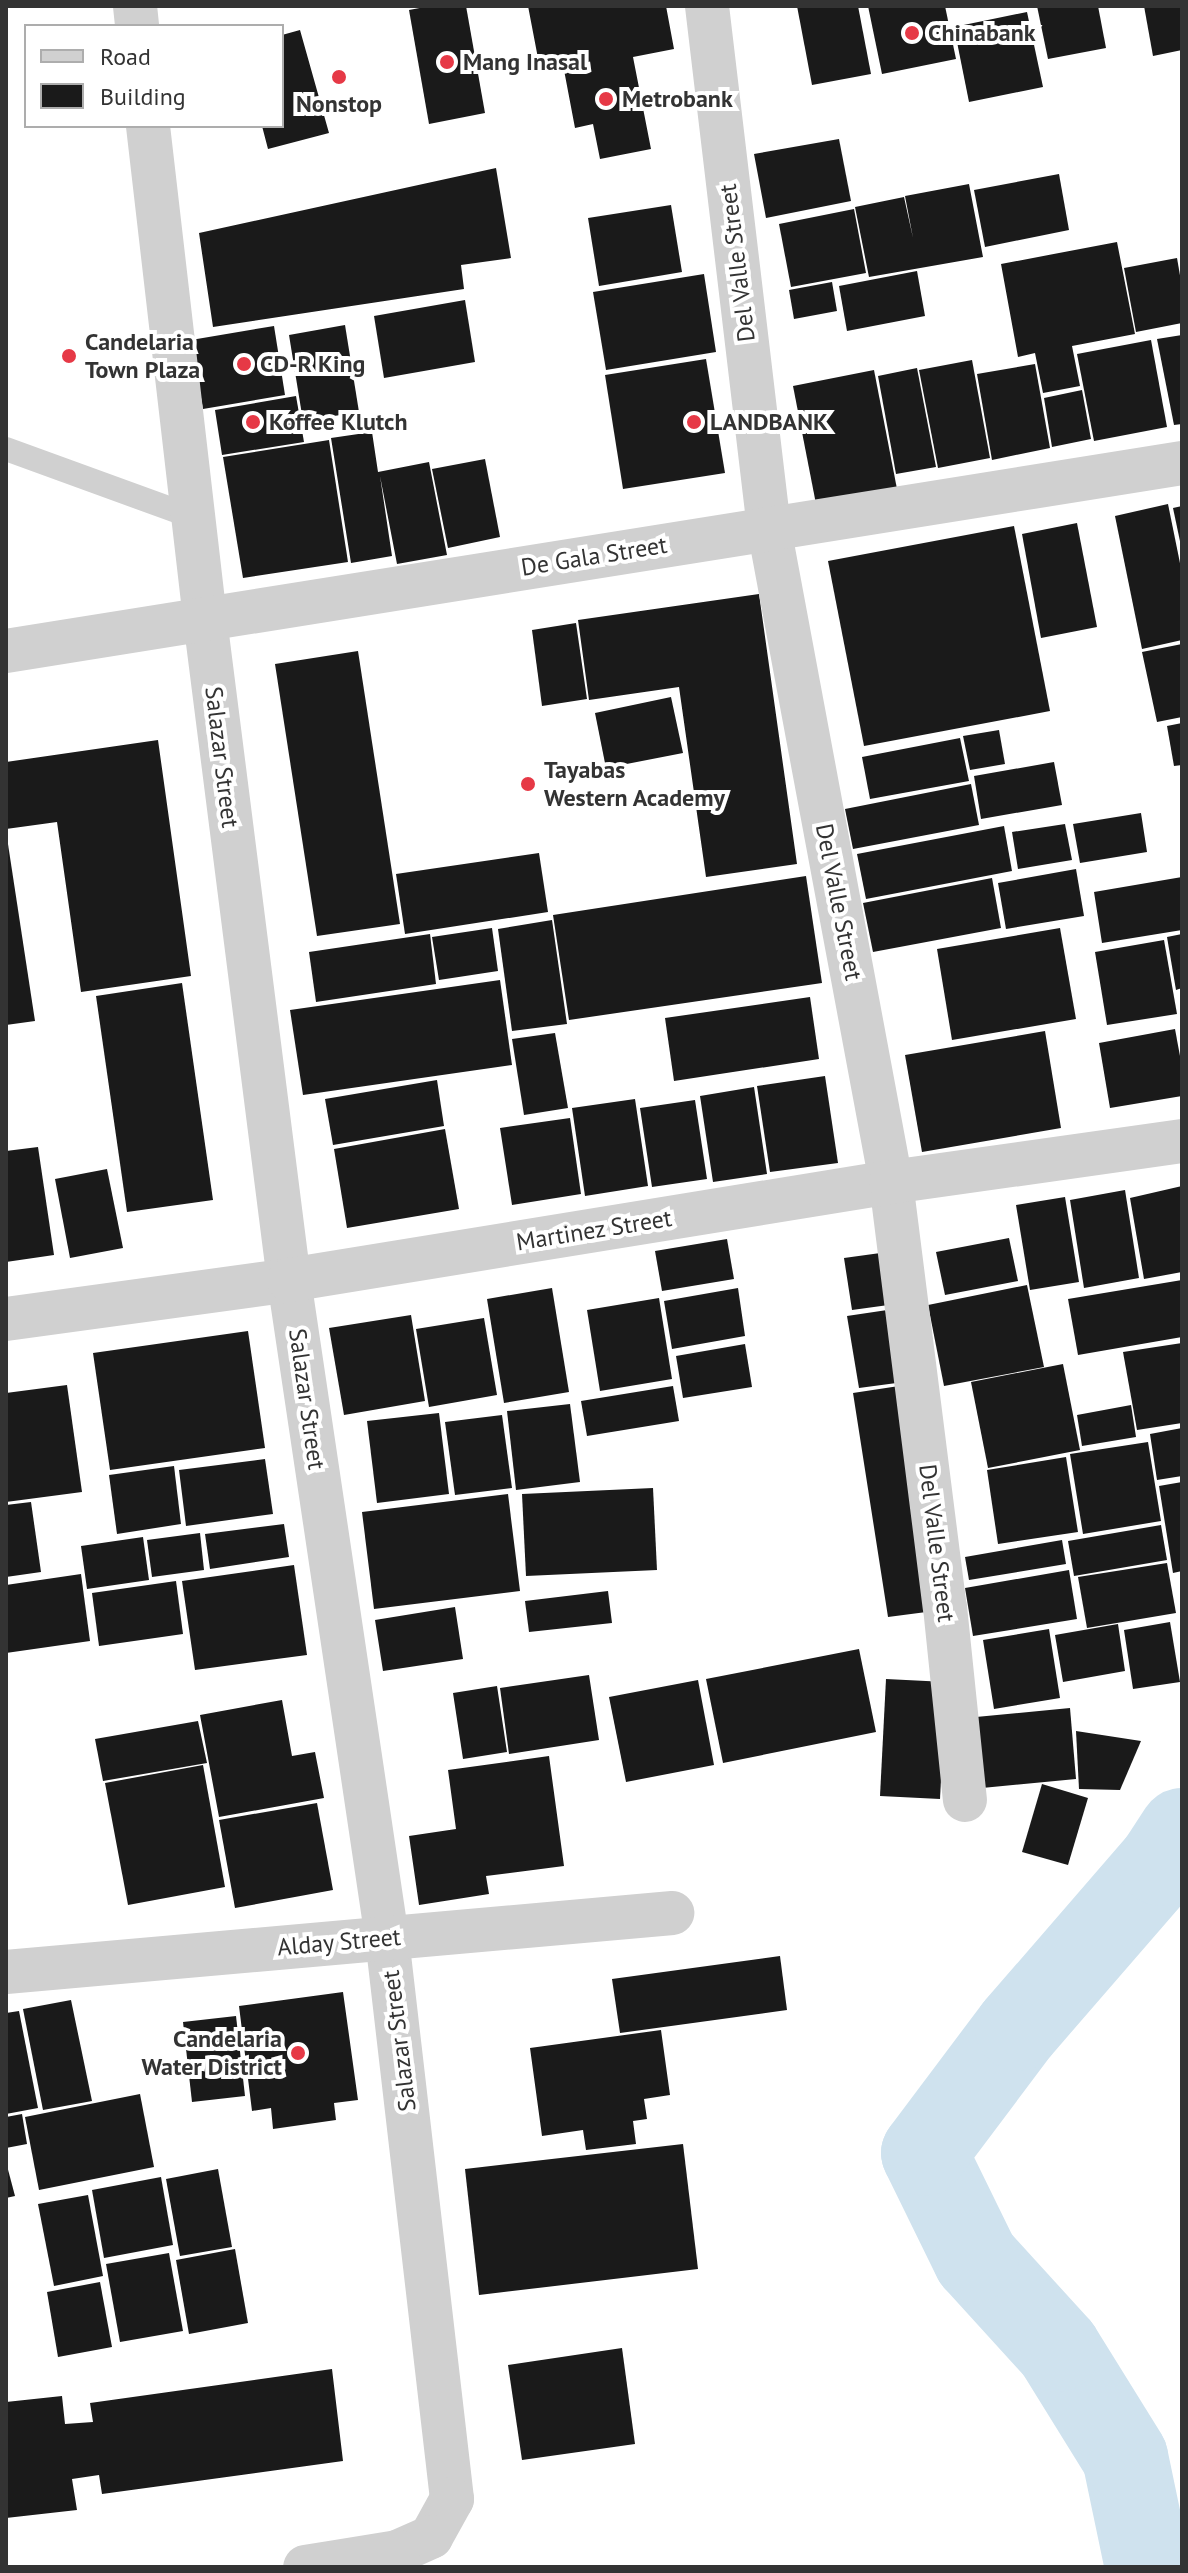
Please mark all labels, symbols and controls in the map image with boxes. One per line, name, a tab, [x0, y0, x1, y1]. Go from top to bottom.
place label: Chinabank	[928, 19, 1036, 47]
legend	[24, 24, 284, 128]
marker: Chinabank	[903, 24, 921, 42]
text: Road	[100, 41, 151, 72]
place label: Mang Inasal	[463, 48, 587, 76]
marker: Mang Inasal	[438, 53, 456, 71]
marker: Nonstop	[330, 68, 348, 86]
text: Building	[100, 81, 186, 112]
place label: Metrobank	[622, 85, 733, 113]
place label: Nonstop	[296, 90, 382, 118]
marker: Metrobank	[597, 90, 615, 108]
street label: Del Valle Street	[713, 182, 761, 344]
place label: Candelaria Town Plaza	[85, 328, 200, 384]
marker: Candelaria Town Plaza	[60, 347, 78, 365]
place label: CD-R King	[260, 350, 365, 378]
marker: CD-R King	[235, 355, 253, 373]
place label: Koffee Klutch	[269, 408, 408, 436]
place label: LANDBANK	[710, 408, 828, 436]
marker: Koffee Klutch	[244, 413, 262, 431]
marker: LANDBANK	[685, 413, 703, 431]
street label: De Gala Street	[519, 530, 669, 582]
street label: Salazar Street	[199, 685, 245, 829]
place label: Tayabas Western Academy	[544, 756, 726, 812]
marker: Tayabas Western Academy	[519, 775, 537, 793]
street label: Del Valle Street	[810, 821, 868, 983]
street label: Martinez Street	[514, 1203, 674, 1257]
street label: Salazar Street	[283, 1327, 331, 1471]
street label: Del Valle Street	[913, 1462, 961, 1624]
street label: Alday Street	[276, 1922, 402, 1962]
street label: Salazar Street	[376, 1969, 422, 2113]
place label: Candelaria Water District	[141, 2025, 282, 2081]
marker: Candelaria Water District	[289, 2044, 307, 2062]

